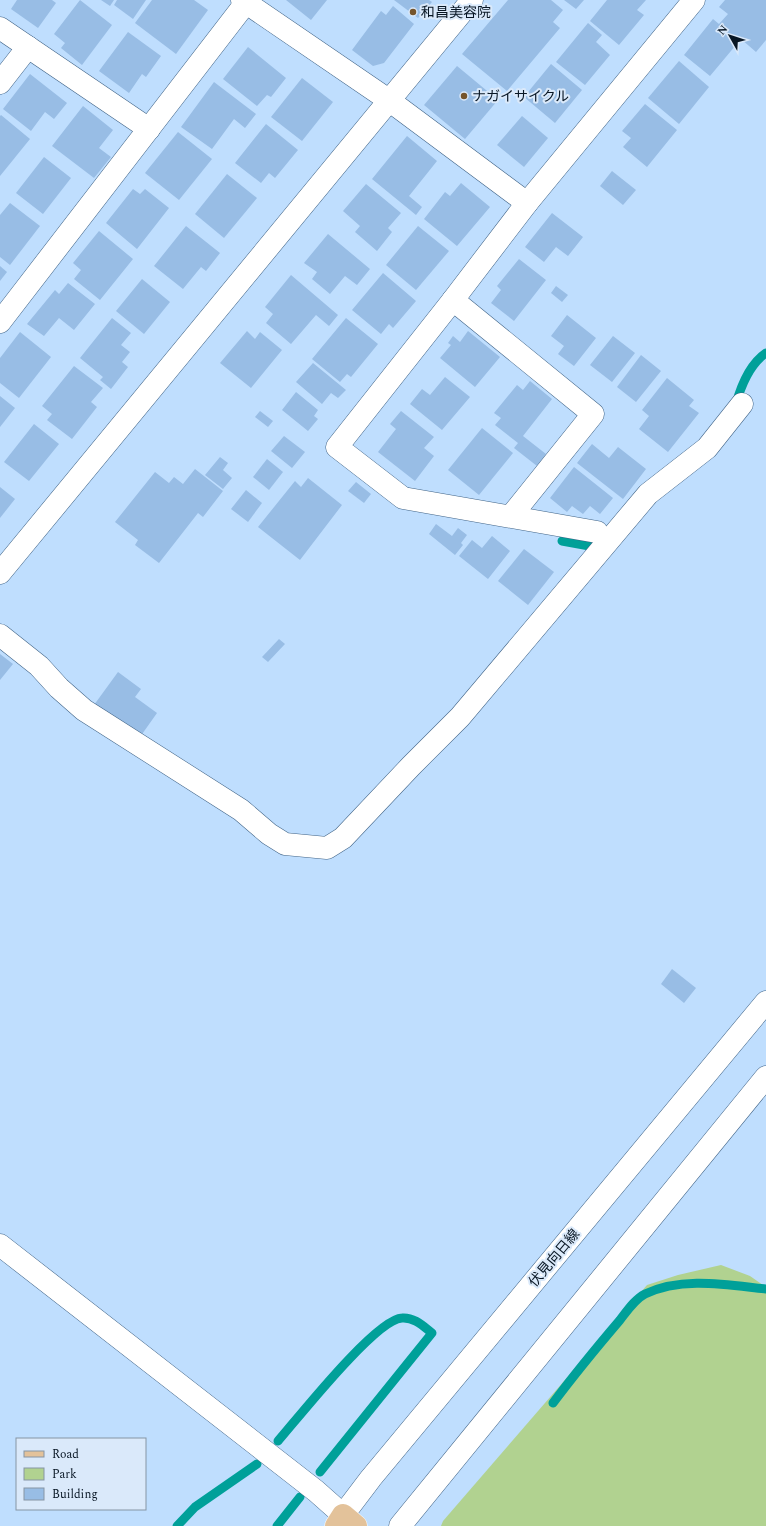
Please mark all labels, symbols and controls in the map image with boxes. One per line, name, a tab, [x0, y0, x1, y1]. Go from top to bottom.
place label: 和昌美容院	[421, 2, 491, 23]
marker: 和昌美容院	[408, 7, 418, 17]
north arrow	[710, 16, 750, 56]
text: N	[713, 21, 732, 39]
place label: ナガイサイクル	[472, 86, 569, 107]
marker: ナガイサイクル	[459, 91, 469, 101]
street label: 伏見向日線	[523, 1224, 585, 1292]
legend	[16, 1438, 146, 1510]
text: Road	[52, 1445, 79, 1464]
text: Park	[52, 1465, 77, 1484]
text: Building	[52, 1485, 98, 1504]

